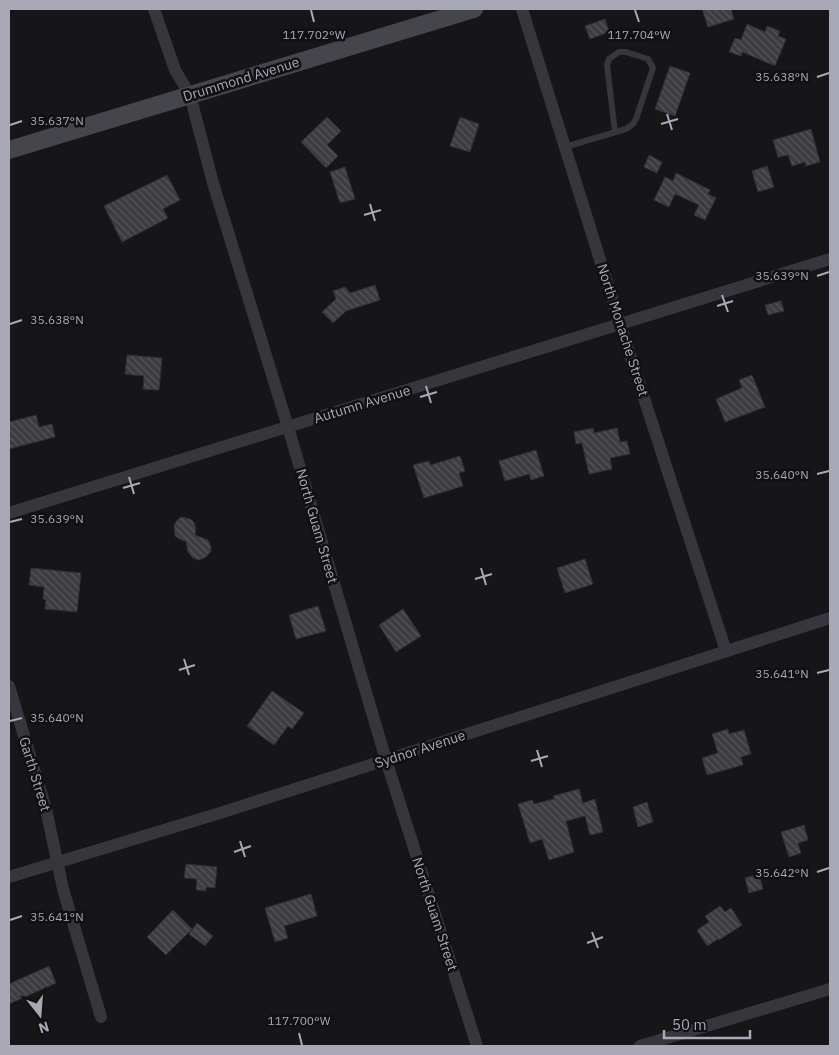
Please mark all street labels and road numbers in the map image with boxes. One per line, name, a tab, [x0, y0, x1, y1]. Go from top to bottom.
street label: Drummond Avenue	[181, 53, 302, 105]
street label: North Monache Street	[593, 262, 653, 399]
street label: Autumn Avenue	[312, 381, 413, 427]
street label: North Guam Street	[292, 467, 342, 585]
street label: Sydnor Avenue	[372, 726, 468, 772]
street label: Garth Street	[15, 735, 55, 814]
street label: North Guam Street	[408, 855, 462, 973]

